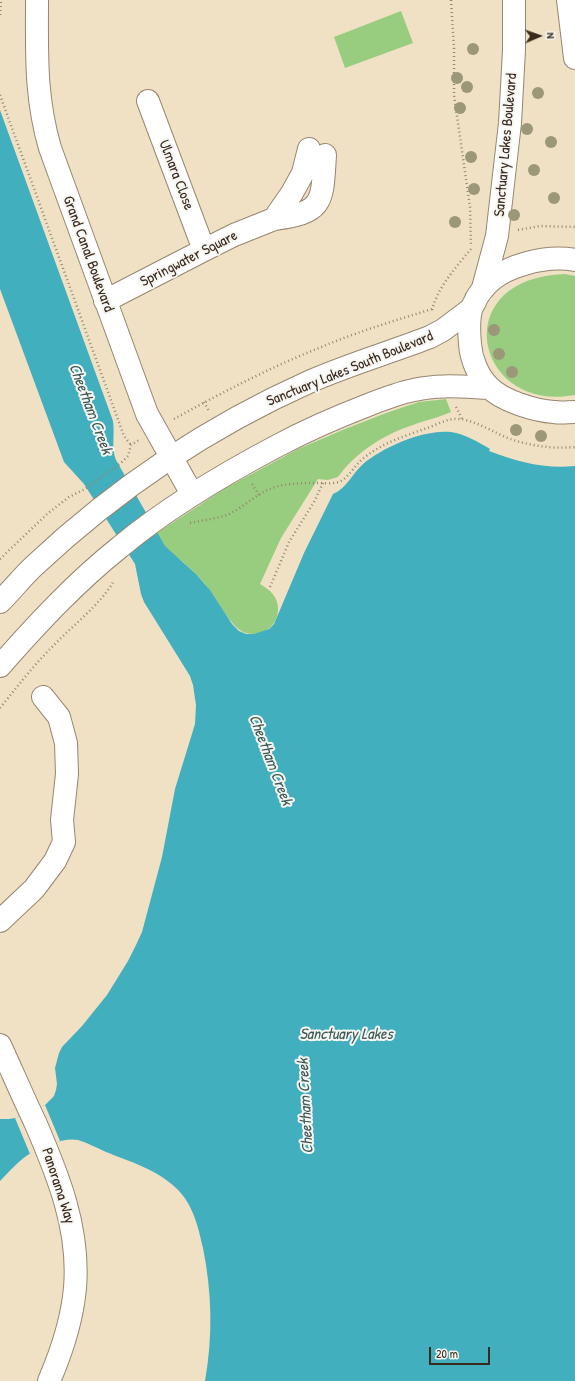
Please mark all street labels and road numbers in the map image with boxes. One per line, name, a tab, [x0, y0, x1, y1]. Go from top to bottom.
street label: Sanctuary Lakes Boulevard	[491, 73, 521, 217]
street label: Ulmara Close	[154, 138, 198, 212]
street label: Grand Canal Boulevard	[59, 193, 117, 315]
street label: Springwater Square	[137, 227, 241, 291]
street label: Sanctuary Lakes South Boulevard	[264, 327, 436, 411]
street label: Panorama Way	[37, 1146, 79, 1226]

